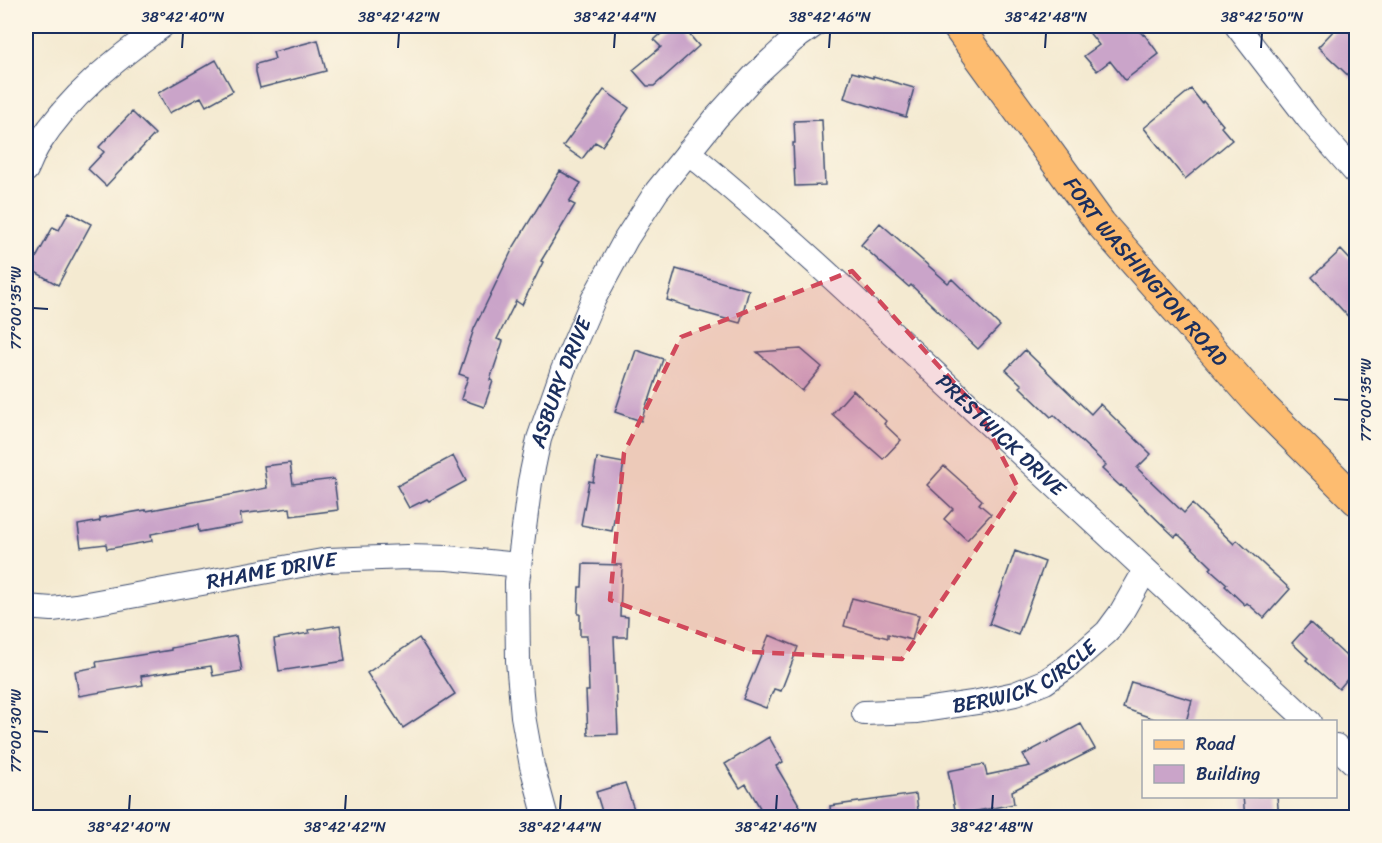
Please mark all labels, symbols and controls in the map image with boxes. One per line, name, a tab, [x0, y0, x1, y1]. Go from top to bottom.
text: 38°42'40"N	[142, 4, 225, 30]
text: 38°42'42"N	[358, 4, 441, 30]
text: 38°42'44"N	[574, 4, 657, 30]
text: 38°42'46"N	[789, 4, 872, 30]
text: 38°42'48"N	[1005, 4, 1088, 30]
text: 38°42'50"N	[1221, 4, 1304, 30]
street label: FORT WASHINGTON ROAD	[1053, 168, 1238, 376]
text: 77°00'35"W	[3, 266, 29, 350]
street label: ASBURY DRIVE	[518, 310, 603, 452]
text: 77°00'35"W	[1353, 358, 1379, 442]
street label: PRESTWICK DRIVE	[926, 364, 1076, 507]
street label: RHAME DRIVE	[203, 541, 338, 601]
street label: BERWICK CIRCLE	[950, 629, 1107, 725]
text: 77°00'30"W	[3, 689, 29, 773]
legend	[1142, 720, 1337, 798]
text: Road	[1196, 728, 1236, 760]
text: Building	[1196, 758, 1260, 790]
text: 38°42'40"N	[88, 814, 171, 840]
text: 38°42'42"N	[304, 814, 387, 840]
text: 38°42'44"N	[519, 814, 602, 840]
text: 38°42'46"N	[735, 814, 818, 840]
text: 38°42'48"N	[951, 814, 1034, 840]

